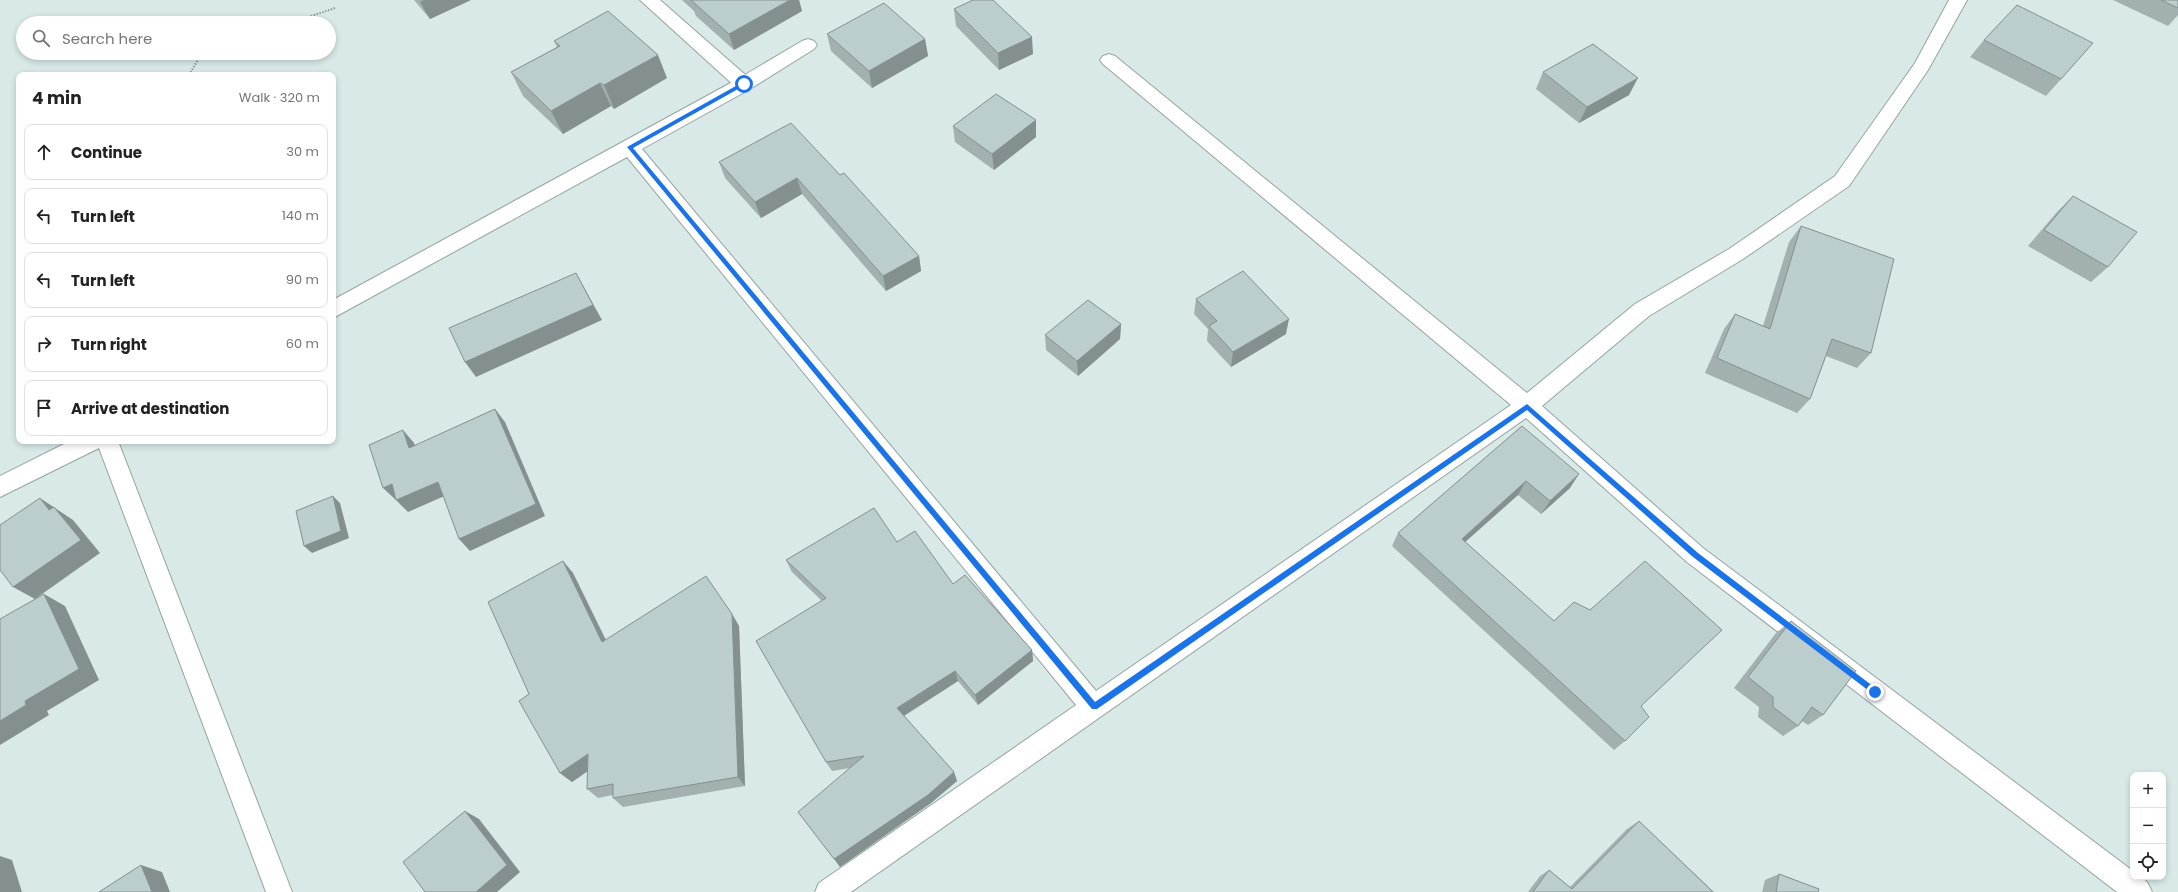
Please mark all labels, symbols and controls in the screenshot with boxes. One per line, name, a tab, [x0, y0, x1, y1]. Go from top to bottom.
search box	[16, 16, 336, 60]
icon: search	[30, 27, 52, 49]
text: Search here	[62, 28, 152, 49]
route start	[735, 75, 753, 93]
text: 4 min	[32, 86, 82, 110]
text: Walk · 320 m	[239, 88, 320, 107]
icon: ahead	[33, 141, 55, 163]
text: Continue	[71, 142, 142, 163]
text: 30 m	[286, 142, 319, 161]
icon: left	[33, 205, 55, 227]
text: Turn left	[71, 206, 135, 227]
text: 140 m	[282, 206, 319, 225]
icon: left	[33, 269, 55, 291]
text: Turn left	[71, 270, 135, 291]
text: 90 m	[286, 270, 319, 289]
icon: right	[33, 333, 55, 355]
text: Turn right	[71, 334, 147, 355]
text: 60 m	[286, 334, 319, 353]
icon: arrive	[33, 397, 55, 419]
text: Arrive at destination	[71, 398, 229, 419]
route end	[1866, 683, 1884, 701]
map controls	[2130, 772, 2166, 880]
button: +	[2130, 772, 2166, 808]
button: −	[2130, 808, 2166, 844]
button: locate	[2130, 844, 2166, 880]

